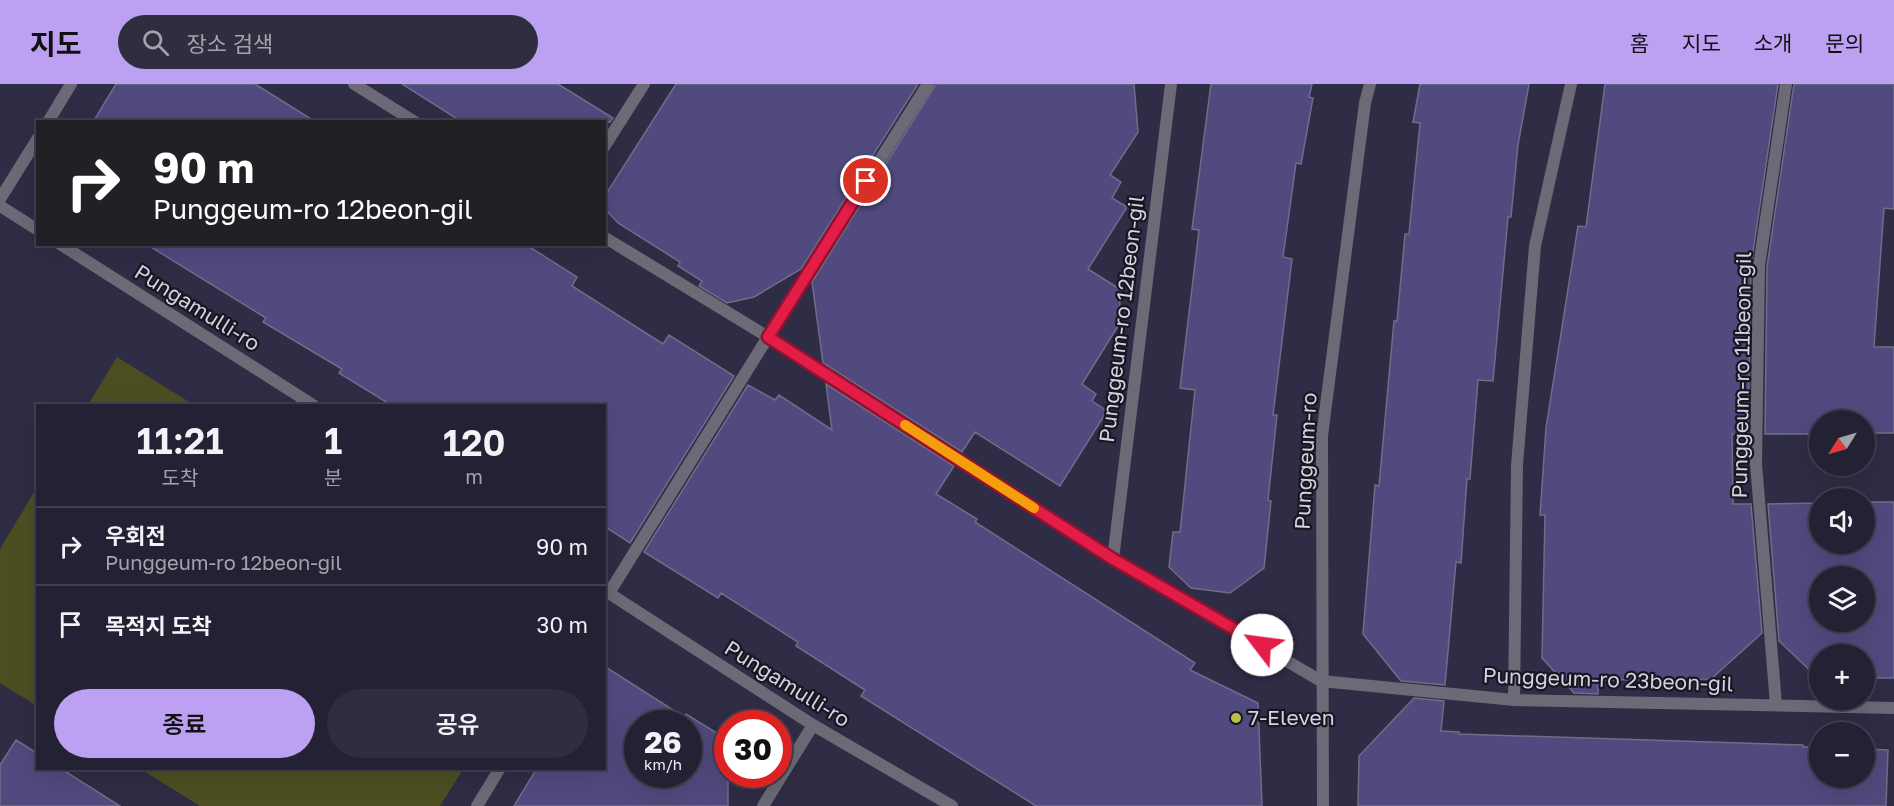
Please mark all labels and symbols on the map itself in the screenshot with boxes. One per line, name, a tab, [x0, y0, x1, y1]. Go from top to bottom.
pin	[840, 155, 891, 206]
street label: Punggeum-ro 12beon-gil	[1093, 194, 1149, 444]
street label: Punggeum-ro 11beon-gil	[1726, 251, 1756, 499]
street label: Pungamulli-ro	[130, 258, 265, 356]
street label: Punggeum-ro	[1288, 392, 1322, 530]
north arrow	[1809, 410, 1875, 476]
position arrow	[1230, 613, 1294, 677]
street label: Pungamulli-ro	[720, 634, 855, 732]
street label: Punggeum-ro 23beon-gil	[1482, 662, 1734, 696]
place label: 7-Eleven	[1248, 704, 1335, 730]
speed limit sign: 30	[714, 710, 792, 788]
marker: 7-Eleven	[1229, 711, 1243, 725]

